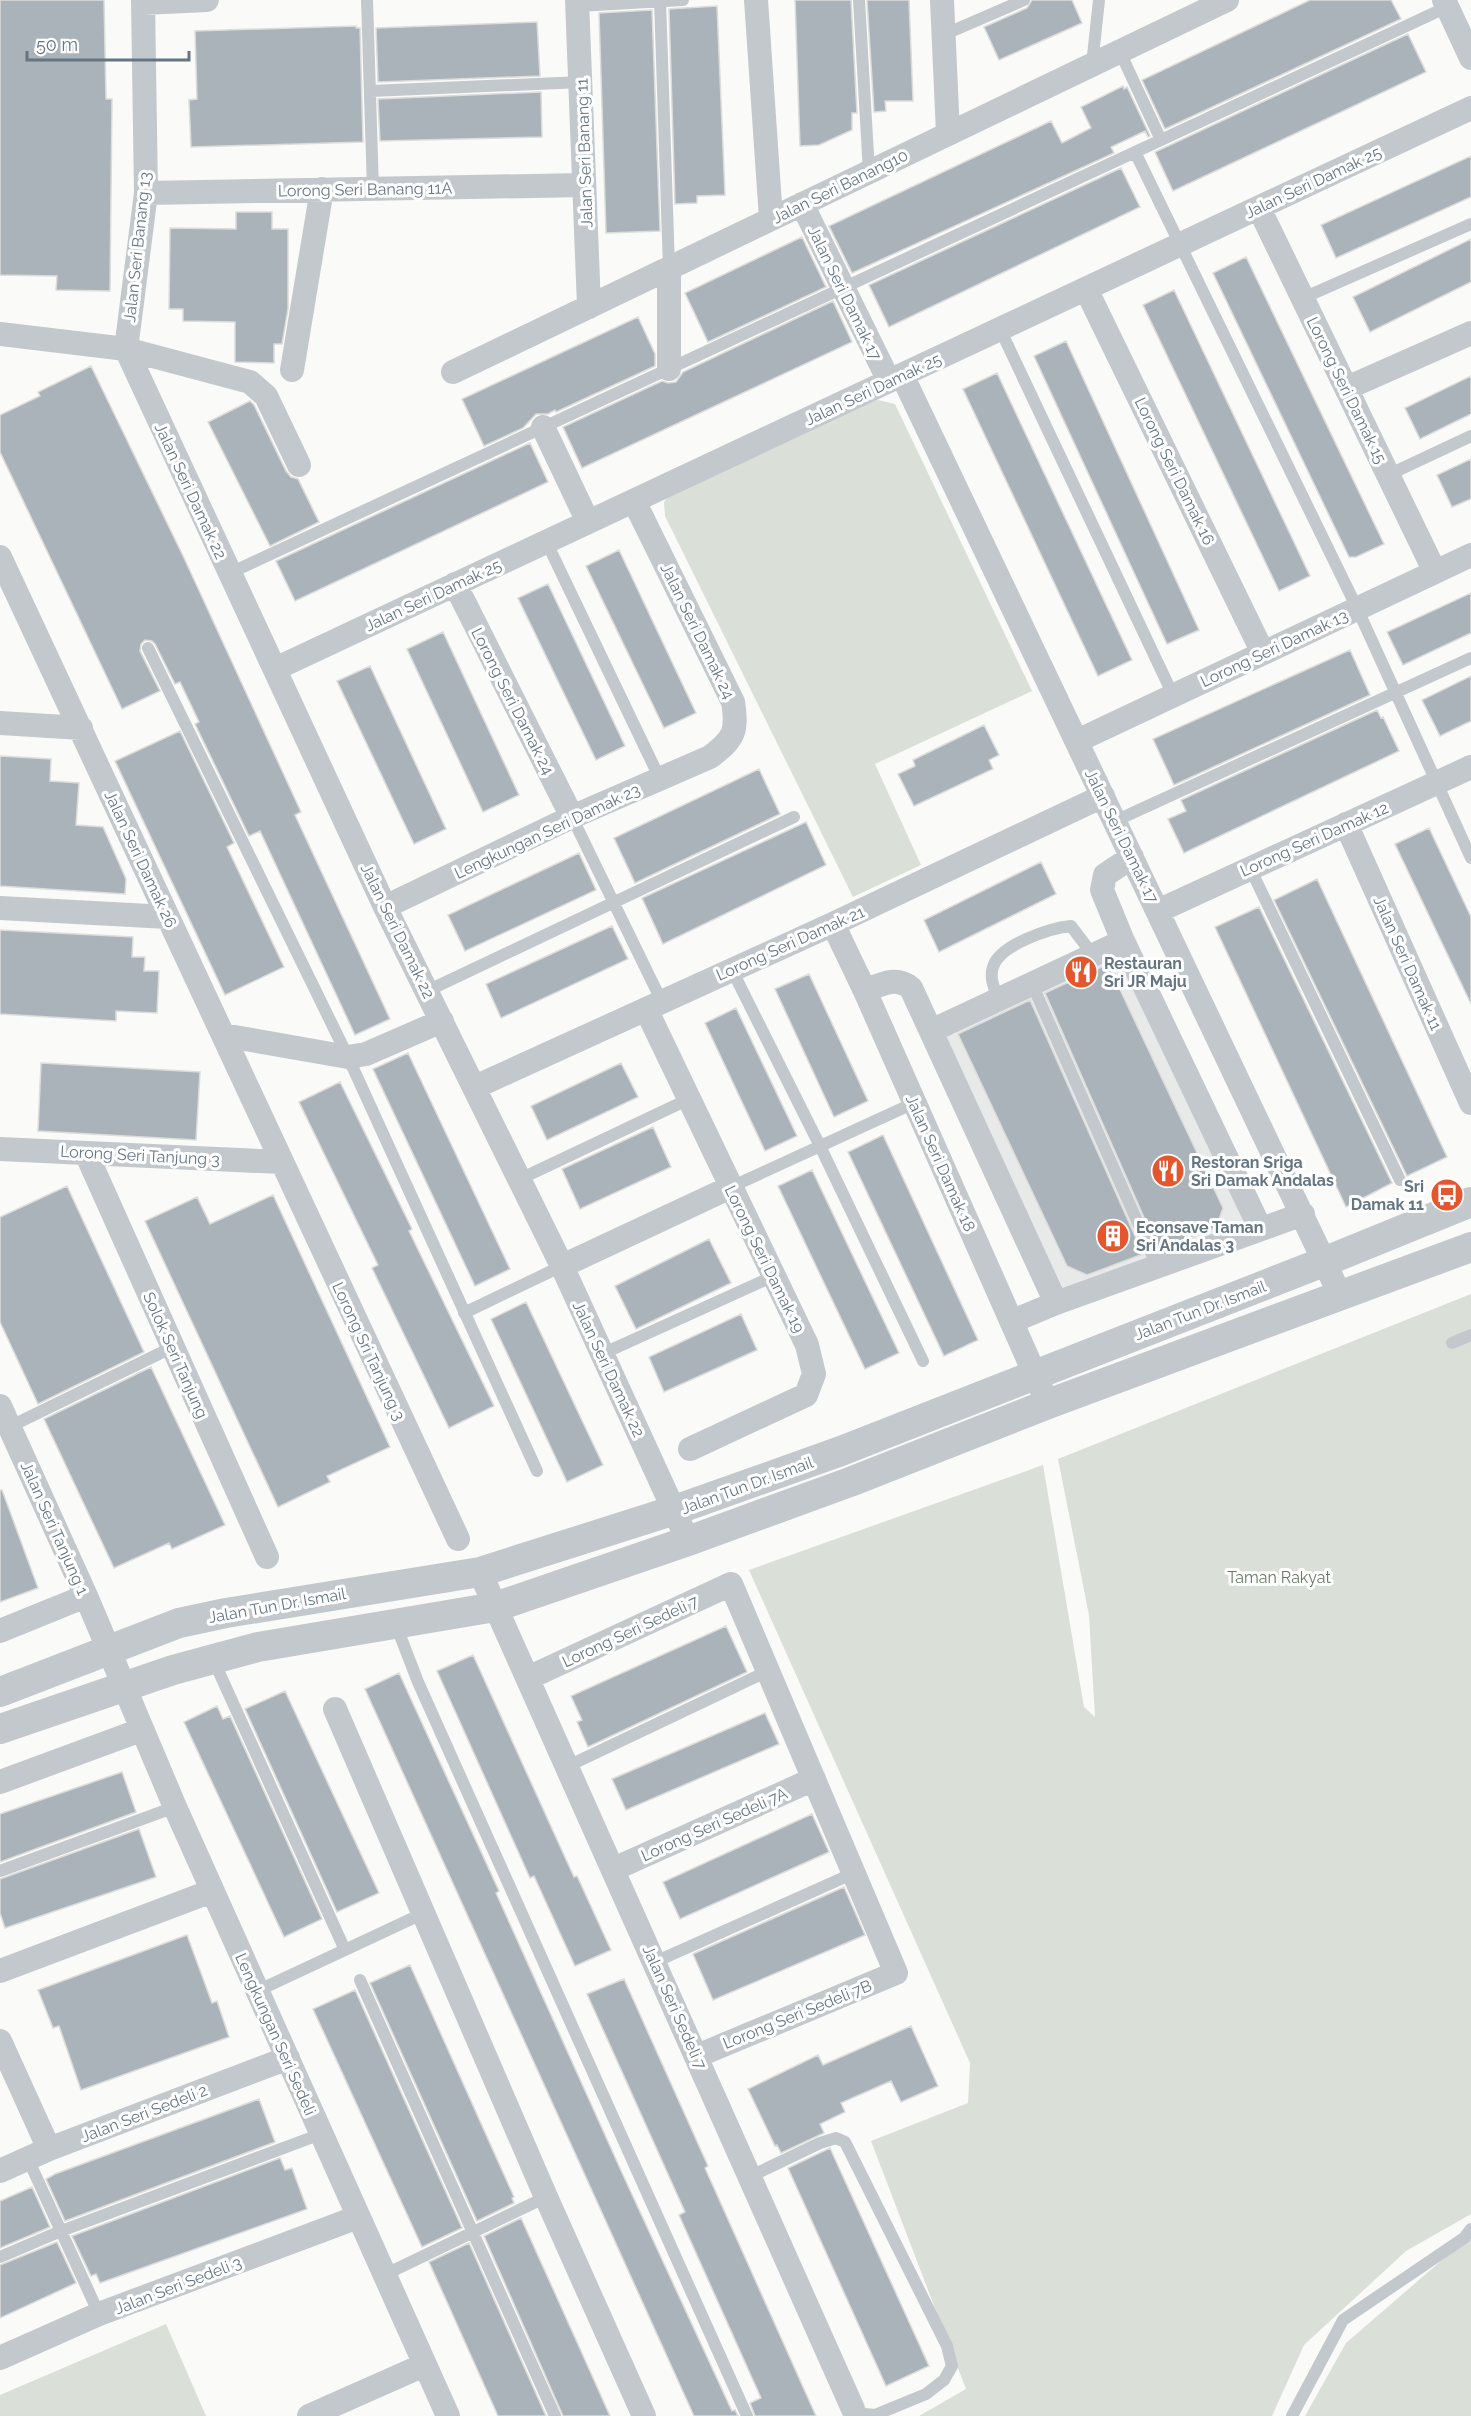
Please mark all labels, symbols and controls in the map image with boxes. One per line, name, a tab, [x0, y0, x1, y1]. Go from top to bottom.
scale bar	[27, 24, 189, 62]
text: 50 m	[36, 34, 78, 55]
street label: Jalan Seri Banang 11	[572, 78, 597, 228]
street label: Jalan Seri Damak 25	[1242, 142, 1385, 222]
street label: Jalan Seri Banang10	[769, 145, 911, 228]
street label: Jalan Seri Banang 13	[120, 171, 155, 323]
street label: Lorong Seri Banang 11A	[278, 178, 453, 201]
street label: Jalan Seri Damak 17	[804, 223, 885, 364]
street label: Lorong Seri Damak 15	[1303, 314, 1390, 467]
street label: Jalan Seri Damak 25	[802, 349, 945, 429]
street label: Lorong Seri Damak 16	[1131, 394, 1219, 548]
street label: Jalan Seri Damak 22	[151, 420, 230, 562]
street label: Jalan Seri Damak 25	[362, 555, 505, 635]
street label: Jalan Seri Damak 24	[657, 560, 739, 702]
street label: Lorong Seri Damak 13	[1197, 606, 1351, 691]
street label: Lorong Seri Damak 24	[467, 625, 558, 778]
street label: Jalan Seri Damak 17	[1081, 766, 1162, 907]
street label: Lengkungan Seri Damak 23	[452, 780, 643, 883]
street label: Jalan Seri Damak 26	[100, 788, 181, 931]
street label: Lorong Seri Damak 12	[1237, 798, 1391, 881]
street label: Jalan Seri Damak 22	[357, 861, 438, 1002]
street label: Jalan Seri Damak 11	[1369, 893, 1446, 1033]
street label: Lorong Seri Damak 21	[713, 902, 867, 985]
restaurant icon: Restauran Sri JR Maju	[1063, 954, 1099, 990]
place label: Restauran Sri JR Maju	[1104, 954, 1187, 991]
street label: Jalan Seri Damak 18	[902, 1092, 979, 1234]
street label: Lorong Seri Tanjung 3	[60, 1142, 220, 1169]
restaurant icon: Restoran Sriga Sri Damak Andalas	[1150, 1153, 1186, 1189]
place label: Restoran Sriga Sri Damak Andalas	[1191, 1153, 1334, 1190]
place label: Sri Damak 11	[1351, 1177, 1424, 1214]
bus stop icon: Sri Damak 11	[1429, 1177, 1465, 1213]
street label: Lorong Seri Damak 19	[721, 1182, 808, 1336]
building icon: Econsave Taman Sri Andalas 3	[1095, 1218, 1131, 1254]
place label: Econsave Taman Sri Andalas 3	[1136, 1218, 1263, 1255]
street label: Jalan Tun Dr. Ismail	[1132, 1276, 1269, 1344]
street label: Lorong Sri Tanjung 3	[328, 1279, 409, 1423]
street label: Solok Seri Tanjung	[139, 1289, 212, 1421]
street label: Jalan Seri Damak 22	[569, 1298, 648, 1440]
street label: Jalan Tun Dr. Ismail	[679, 1453, 816, 1518]
street label: Jalan Seri Tanjung 1	[17, 1459, 93, 1598]
park label: Taman Rakyat	[1227, 1568, 1331, 1587]
street label: Jalan Tun Dr. Ismail	[207, 1584, 348, 1627]
street label: Lorong Seri Sedeli 7	[559, 1591, 702, 1671]
street label: Lorong Seri Sedeli 7A	[638, 1784, 790, 1865]
street label: Jalan Seri Sedeli 7	[639, 1942, 711, 2073]
street label: Lengkungan Seri Sedeli	[231, 1950, 320, 2118]
street label: Lorong Seri Sedeli 7B	[720, 1976, 874, 2053]
street label: Jalan Seri Sedeli 2	[78, 2081, 210, 2146]
street label: Jalan Seri Sedeli 3	[112, 2253, 244, 2318]

